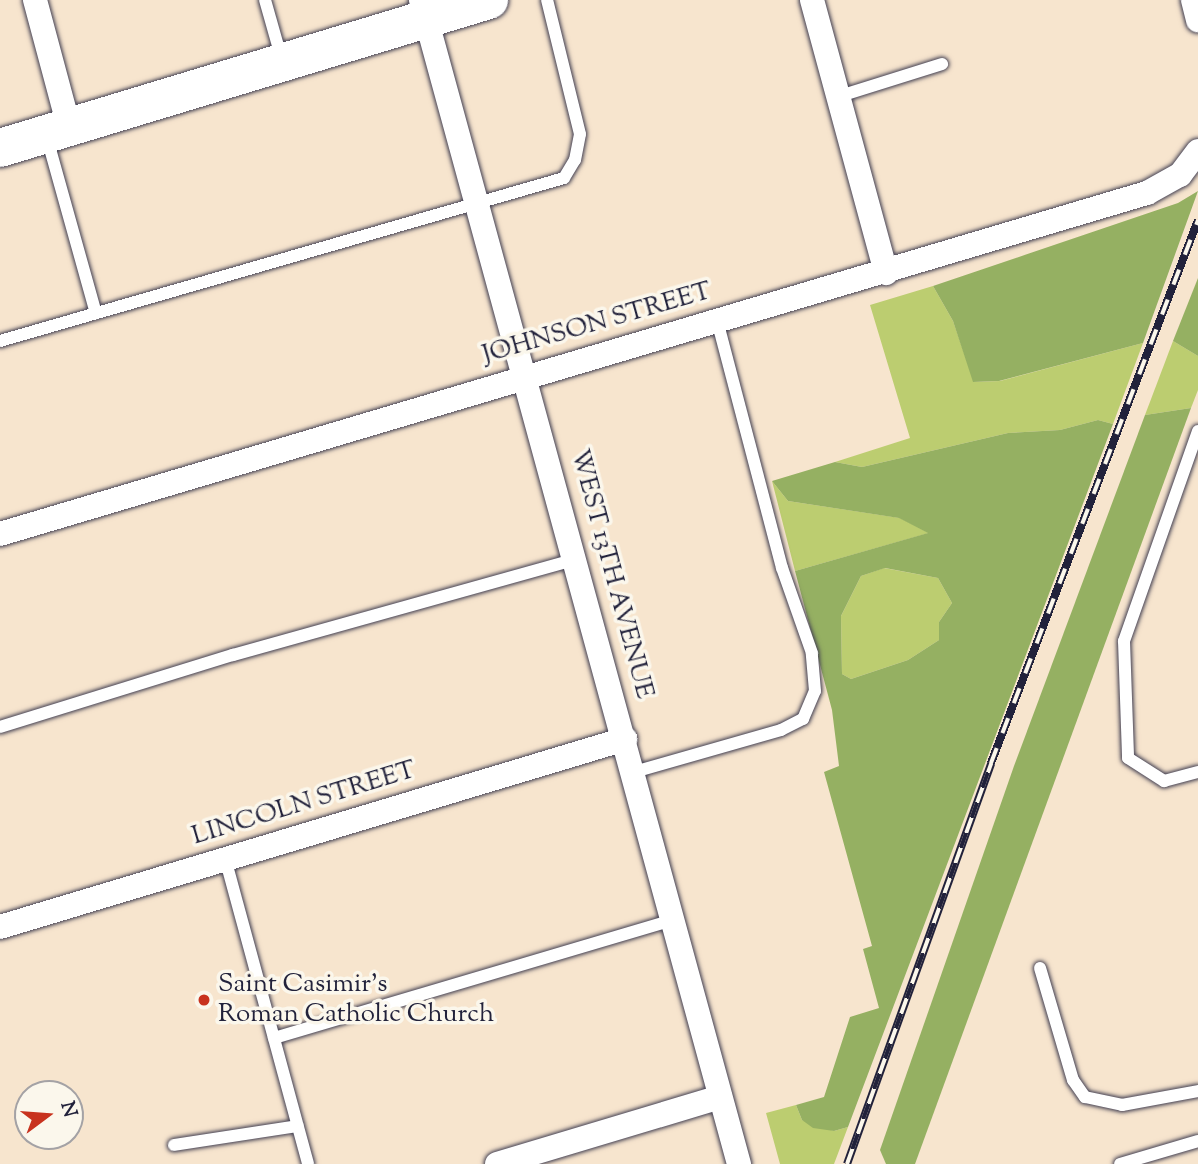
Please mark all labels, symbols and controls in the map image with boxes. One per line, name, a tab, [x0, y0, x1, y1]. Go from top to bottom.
street label: JOHNSON STREET	[479, 276, 715, 372]
street label: WEST 13TH AVENUE	[563, 446, 659, 702]
street label: LINCOLN STREET	[188, 755, 420, 853]
place label: Saint Casimir's Roman Catholic Church	[218, 969, 494, 1030]
marker: Saint Casimir's Roman Catholic Church	[196, 992, 212, 1008]
north arrow	[14, 1080, 84, 1150]
text: N	[53, 1099, 83, 1121]

